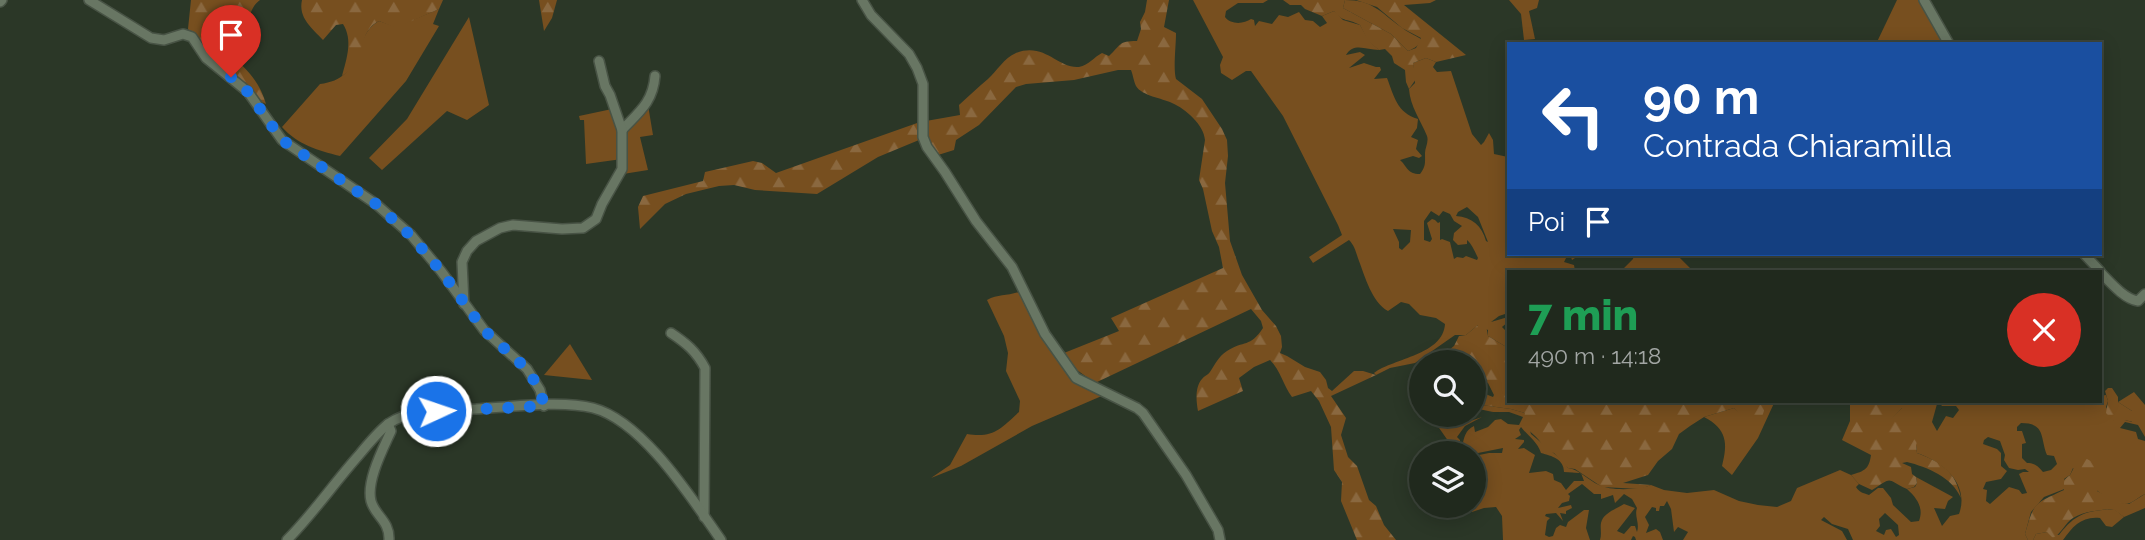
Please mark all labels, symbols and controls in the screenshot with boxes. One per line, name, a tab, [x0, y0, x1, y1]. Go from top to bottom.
pin	[201, 5, 261, 77]
icon: arrive	[212, 16, 250, 54]
text: 90 m	[1643, 68, 1759, 125]
icon: left	[1528, 70, 1619, 161]
text: Contrada Chiaramilla	[1643, 127, 1952, 164]
icon: arrive	[1579, 203, 1617, 241]
text: Poi	[1528, 207, 1565, 237]
text: 7 min	[1528, 291, 1638, 340]
button: close	[2007, 293, 2081, 367]
text: 490 m · 14:18	[1528, 342, 1661, 369]
map controls	[1409, 350, 1486, 518]
button: search	[1409, 350, 1486, 427]
position arrow	[399, 374, 473, 448]
button: layers	[1409, 441, 1486, 518]

